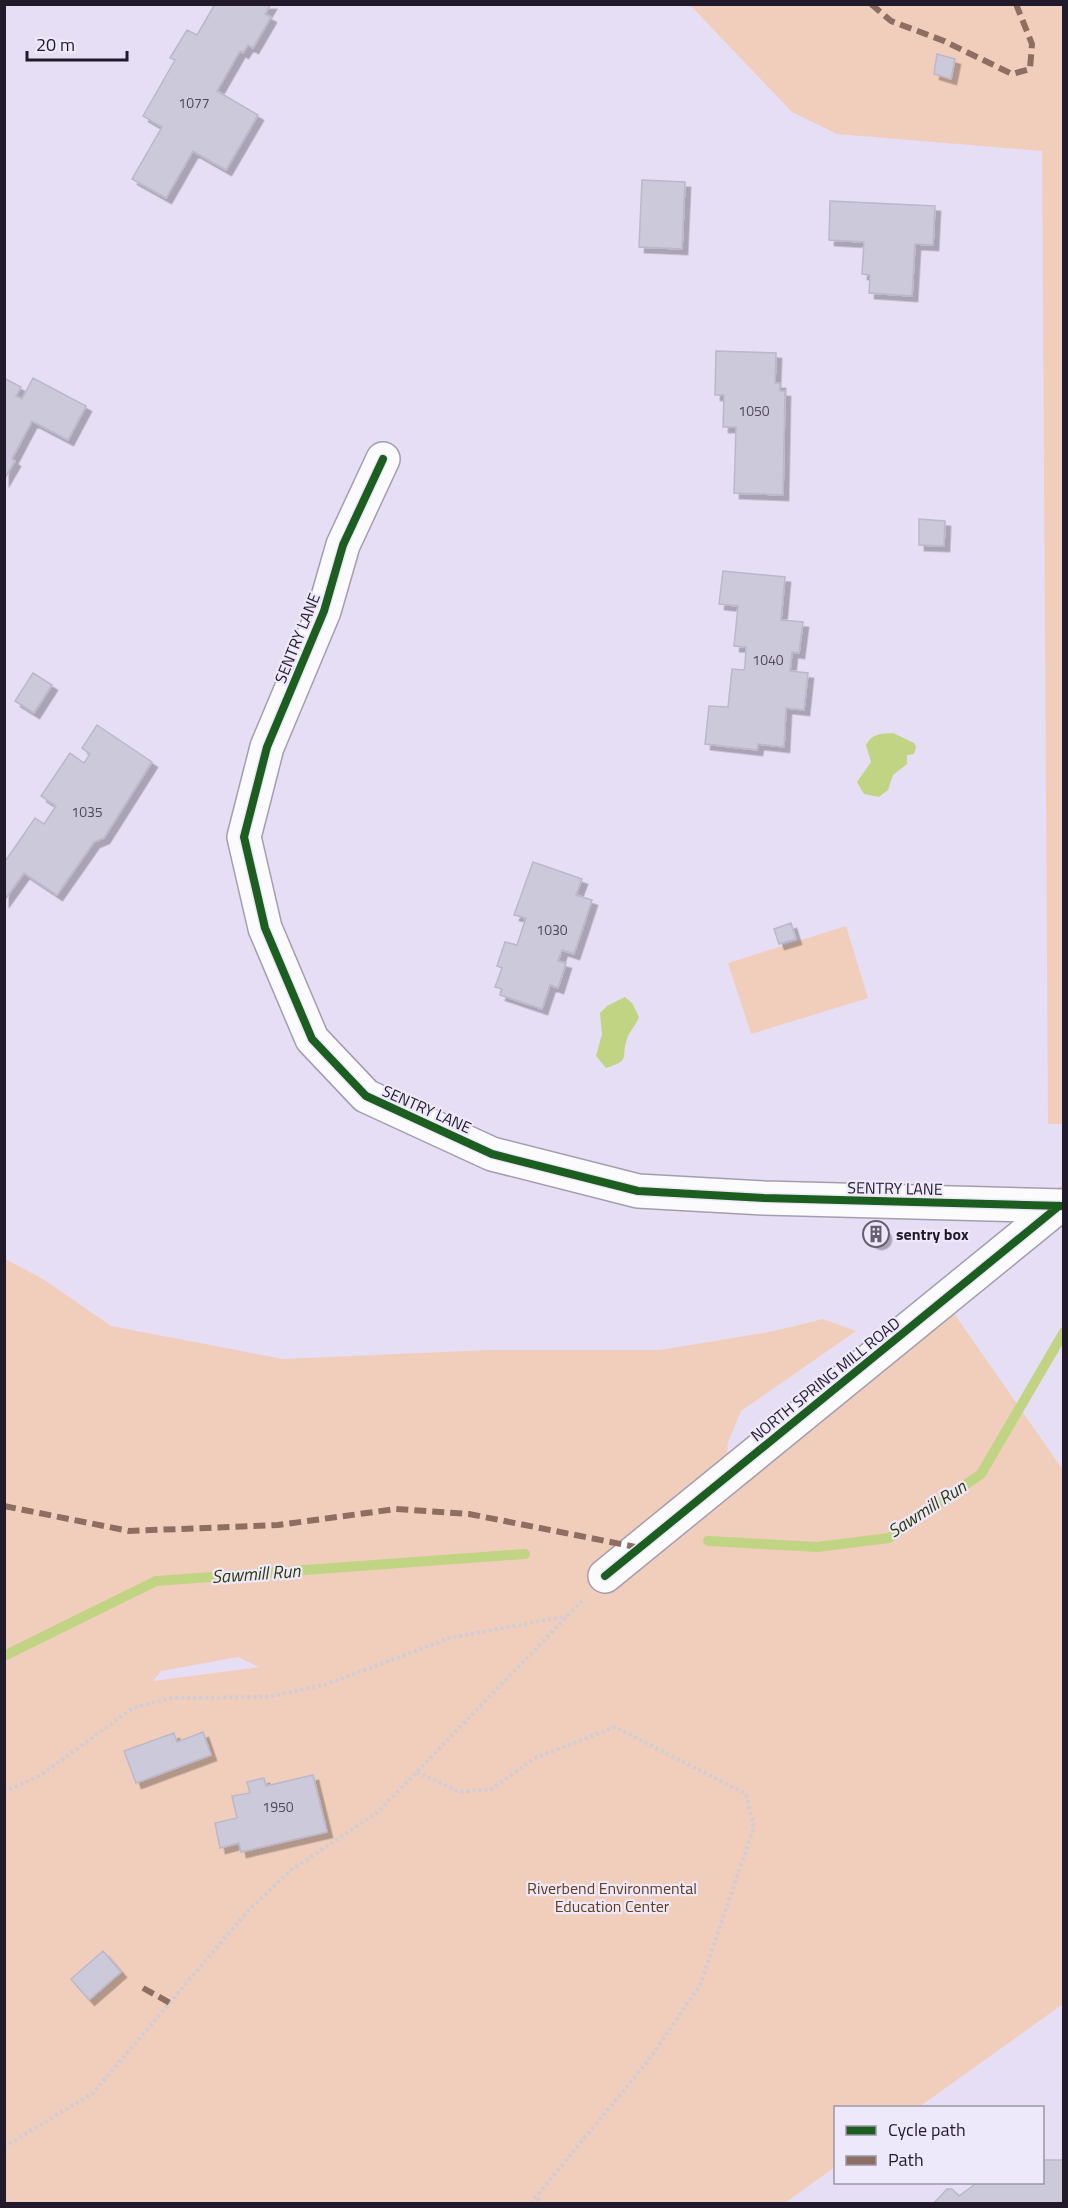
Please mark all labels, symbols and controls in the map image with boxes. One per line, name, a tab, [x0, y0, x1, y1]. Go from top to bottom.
scale bar	[27, 24, 128, 62]
text: 20 m	[36, 31, 75, 58]
house number: 1077	[178, 92, 210, 113]
house number: 1050	[738, 400, 770, 421]
street label: SENTRY LANE	[268, 589, 326, 687]
house number: 1040	[752, 649, 784, 670]
house number: 1035	[71, 801, 103, 822]
house number: 1030	[536, 919, 568, 940]
street label: SENTRY LANE	[379, 1079, 476, 1139]
street label: SENTRY LANE	[847, 1175, 943, 1201]
building icon: sentry box	[861, 1219, 891, 1249]
place label: sentry box	[896, 1222, 969, 1246]
street label: NORTH SPRING MILL ROAD	[745, 1311, 905, 1447]
water label: Sawmill Run	[882, 1473, 972, 1544]
water label: Sawmill Run	[211, 1557, 302, 1590]
house number: 1950	[262, 1796, 294, 1817]
park label: Riverbend Environmental Education Center	[527, 1876, 697, 1918]
legend	[834, 2106, 1044, 2184]
text: Cycle path	[888, 2116, 966, 2143]
text: Path	[888, 2146, 924, 2173]

